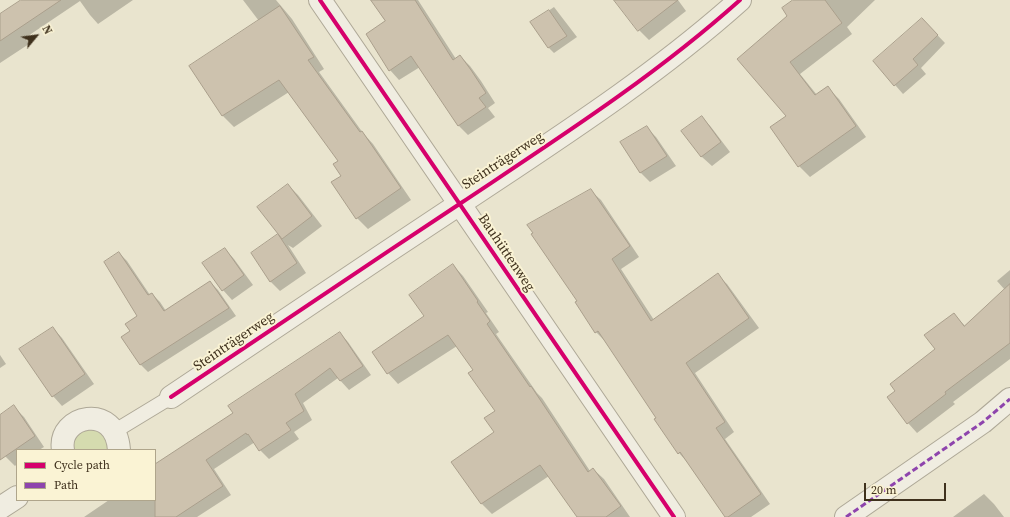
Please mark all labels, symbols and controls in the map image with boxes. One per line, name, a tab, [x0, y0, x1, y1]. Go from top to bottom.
north arrow	[16, 16, 56, 56]
text: N	[38, 23, 55, 37]
street label: Steinträgerweg	[459, 128, 547, 194]
street label: Bauhüttenweg	[474, 211, 538, 295]
street label: Steinträgerweg	[190, 309, 278, 375]
legend	[16, 449, 156, 501]
text: Cycle path	[54, 457, 110, 473]
scale bar	[866, 475, 948, 501]
text: Path	[54, 477, 78, 493]
text: 20 m	[871, 482, 897, 498]

